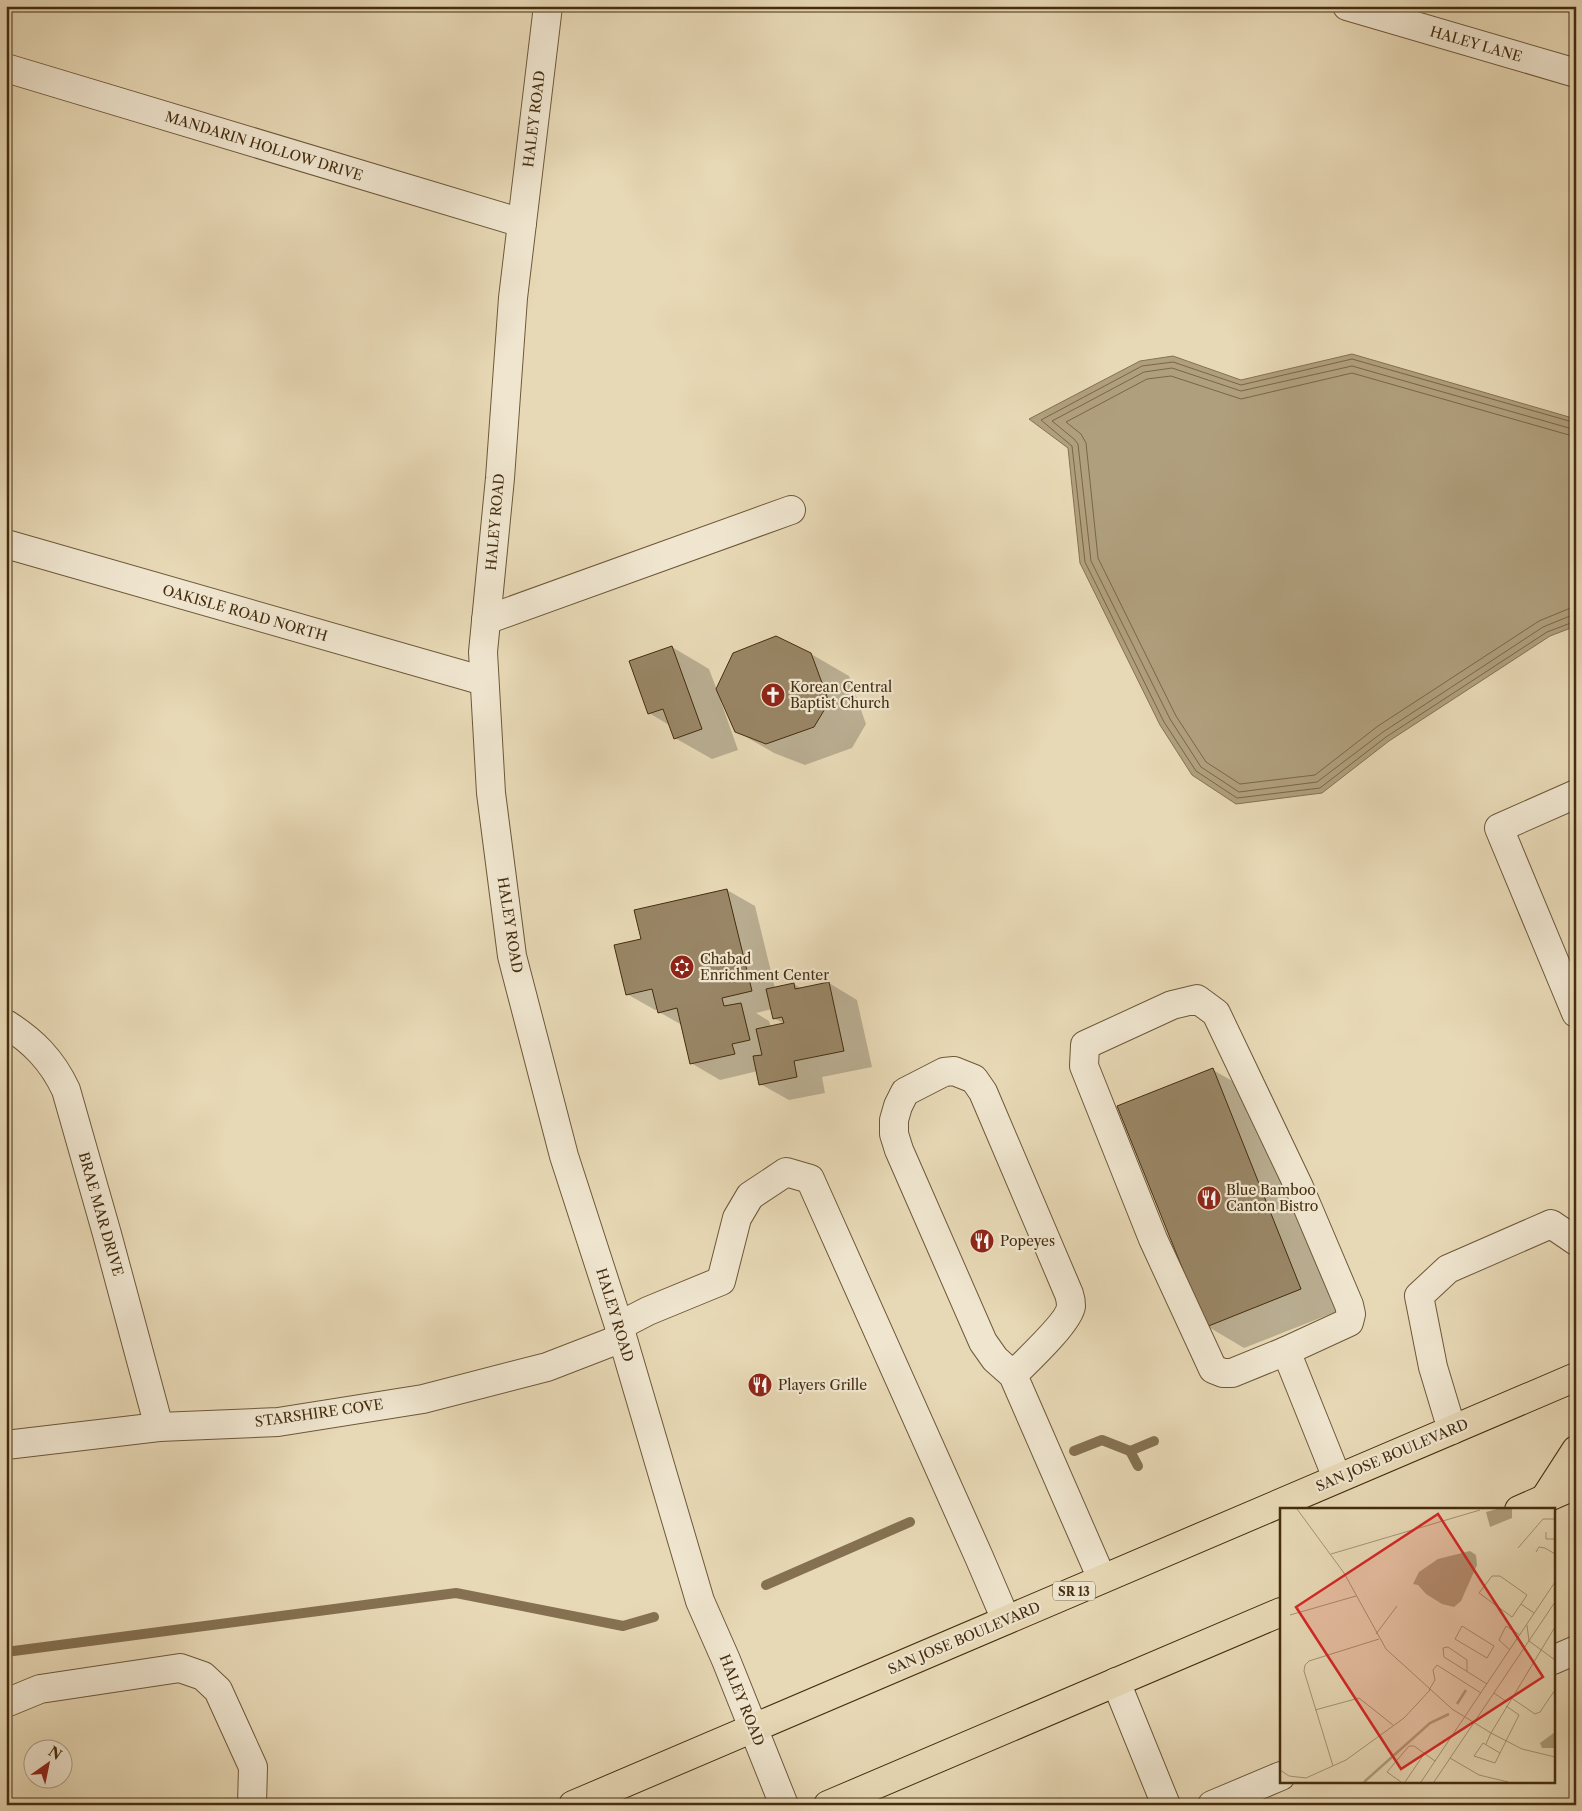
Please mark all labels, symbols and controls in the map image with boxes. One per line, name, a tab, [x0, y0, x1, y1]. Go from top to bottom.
street label: HALEY LANE	[1428, 22, 1524, 66]
street label: HALEY ROAD	[519, 70, 549, 168]
street label: MANDARIN HOLLOW DRIVE	[163, 107, 365, 185]
street label: HALEY ROAD	[482, 473, 508, 571]
street label: OAKISLE ROAD NORTH	[160, 581, 330, 645]
place label: Korean Central Baptist Church	[790, 678, 892, 712]
church icon: Korean Central Baptist Church	[760, 682, 786, 708]
street label: HALEY ROAD	[494, 876, 526, 974]
place label: Chabad Enrichment Center	[700, 950, 829, 984]
synagogue icon: Chabad Enrichment Center	[669, 954, 695, 980]
street label: BRAE MAR DRIVE	[75, 1150, 127, 1278]
place label: Blue Bamboo Canton Bistro	[1226, 1181, 1318, 1215]
restaurant icon: Blue Bamboo Canton Bistro	[1196, 1185, 1222, 1211]
restaurant icon: Popeyes	[969, 1228, 995, 1254]
place label: Popeyes	[1000, 1232, 1055, 1250]
street label: HALEY ROAD	[592, 1266, 638, 1364]
restaurant icon: Players Grille	[747, 1372, 773, 1398]
place label: Players Grille	[778, 1376, 867, 1394]
street label: STARSHIRE COVE	[254, 1395, 384, 1431]
street label: SAN JOSE BOULEVARD	[1313, 1415, 1471, 1495]
inset map	[1280, 1508, 1554, 1784]
road number: SR 13	[1053, 1582, 1095, 1600]
street label: SAN JOSE BOULEVARD	[885, 1598, 1043, 1678]
street label: HALEY ROAD	[715, 1652, 769, 1748]
north arrow	[22, 1738, 72, 1788]
text: N	[45, 1742, 65, 1764]

